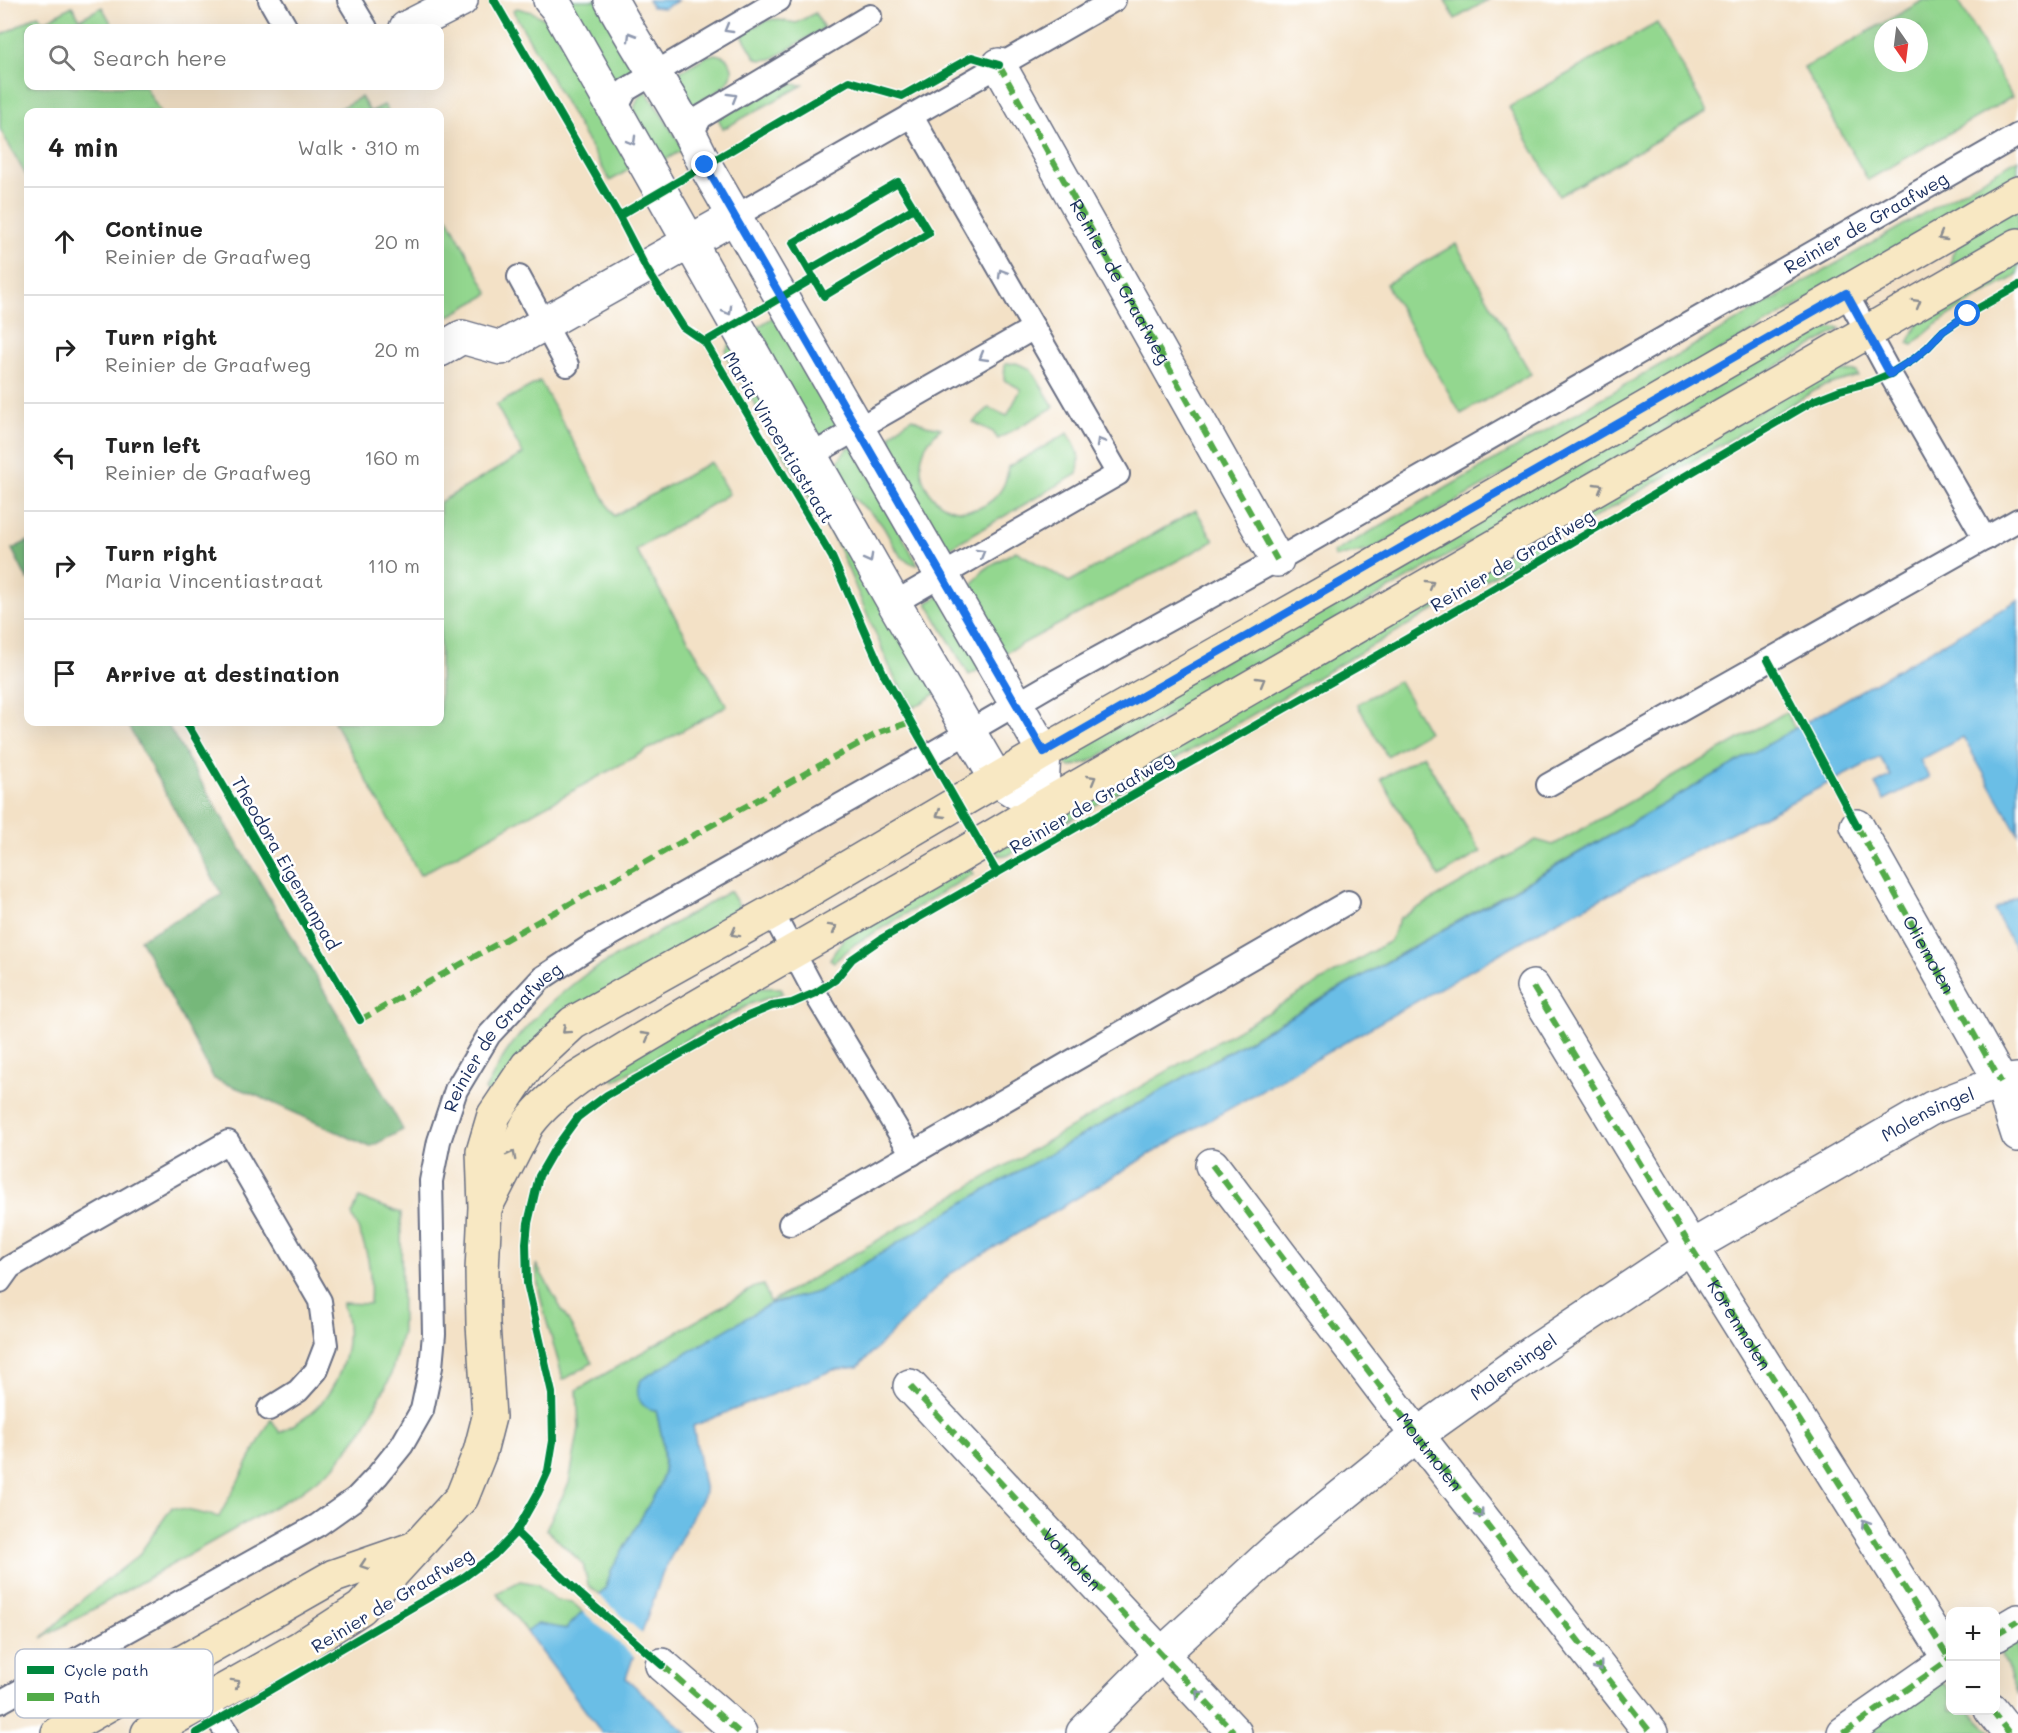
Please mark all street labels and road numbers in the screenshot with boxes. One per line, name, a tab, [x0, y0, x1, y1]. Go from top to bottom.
street label: Reinier de Graafweg	[1779, 166, 1952, 279]
street label: Reinier de Graafweg	[1065, 195, 1176, 368]
street label: Maria Vincentiastraat	[718, 347, 840, 527]
street label: Reinier de Graafweg	[1426, 503, 1598, 617]
street label: Reinier de Graafweg	[1005, 745, 1177, 859]
street label: Theodora Eigemanpad	[226, 772, 346, 954]
street label: Oliemolen	[1897, 911, 1961, 998]
street label: Reinier de Graafweg	[438, 956, 566, 1115]
street label: Molensingel	[1877, 1081, 1977, 1147]
street label: Korenmolen	[1702, 1275, 1777, 1375]
street label: Molensingel	[1465, 1328, 1561, 1406]
street label: Moutmolen	[1392, 1407, 1468, 1496]
street label: Volmolen	[1037, 1522, 1107, 1595]
street label: Reinier de Graafweg	[306, 1542, 478, 1658]

